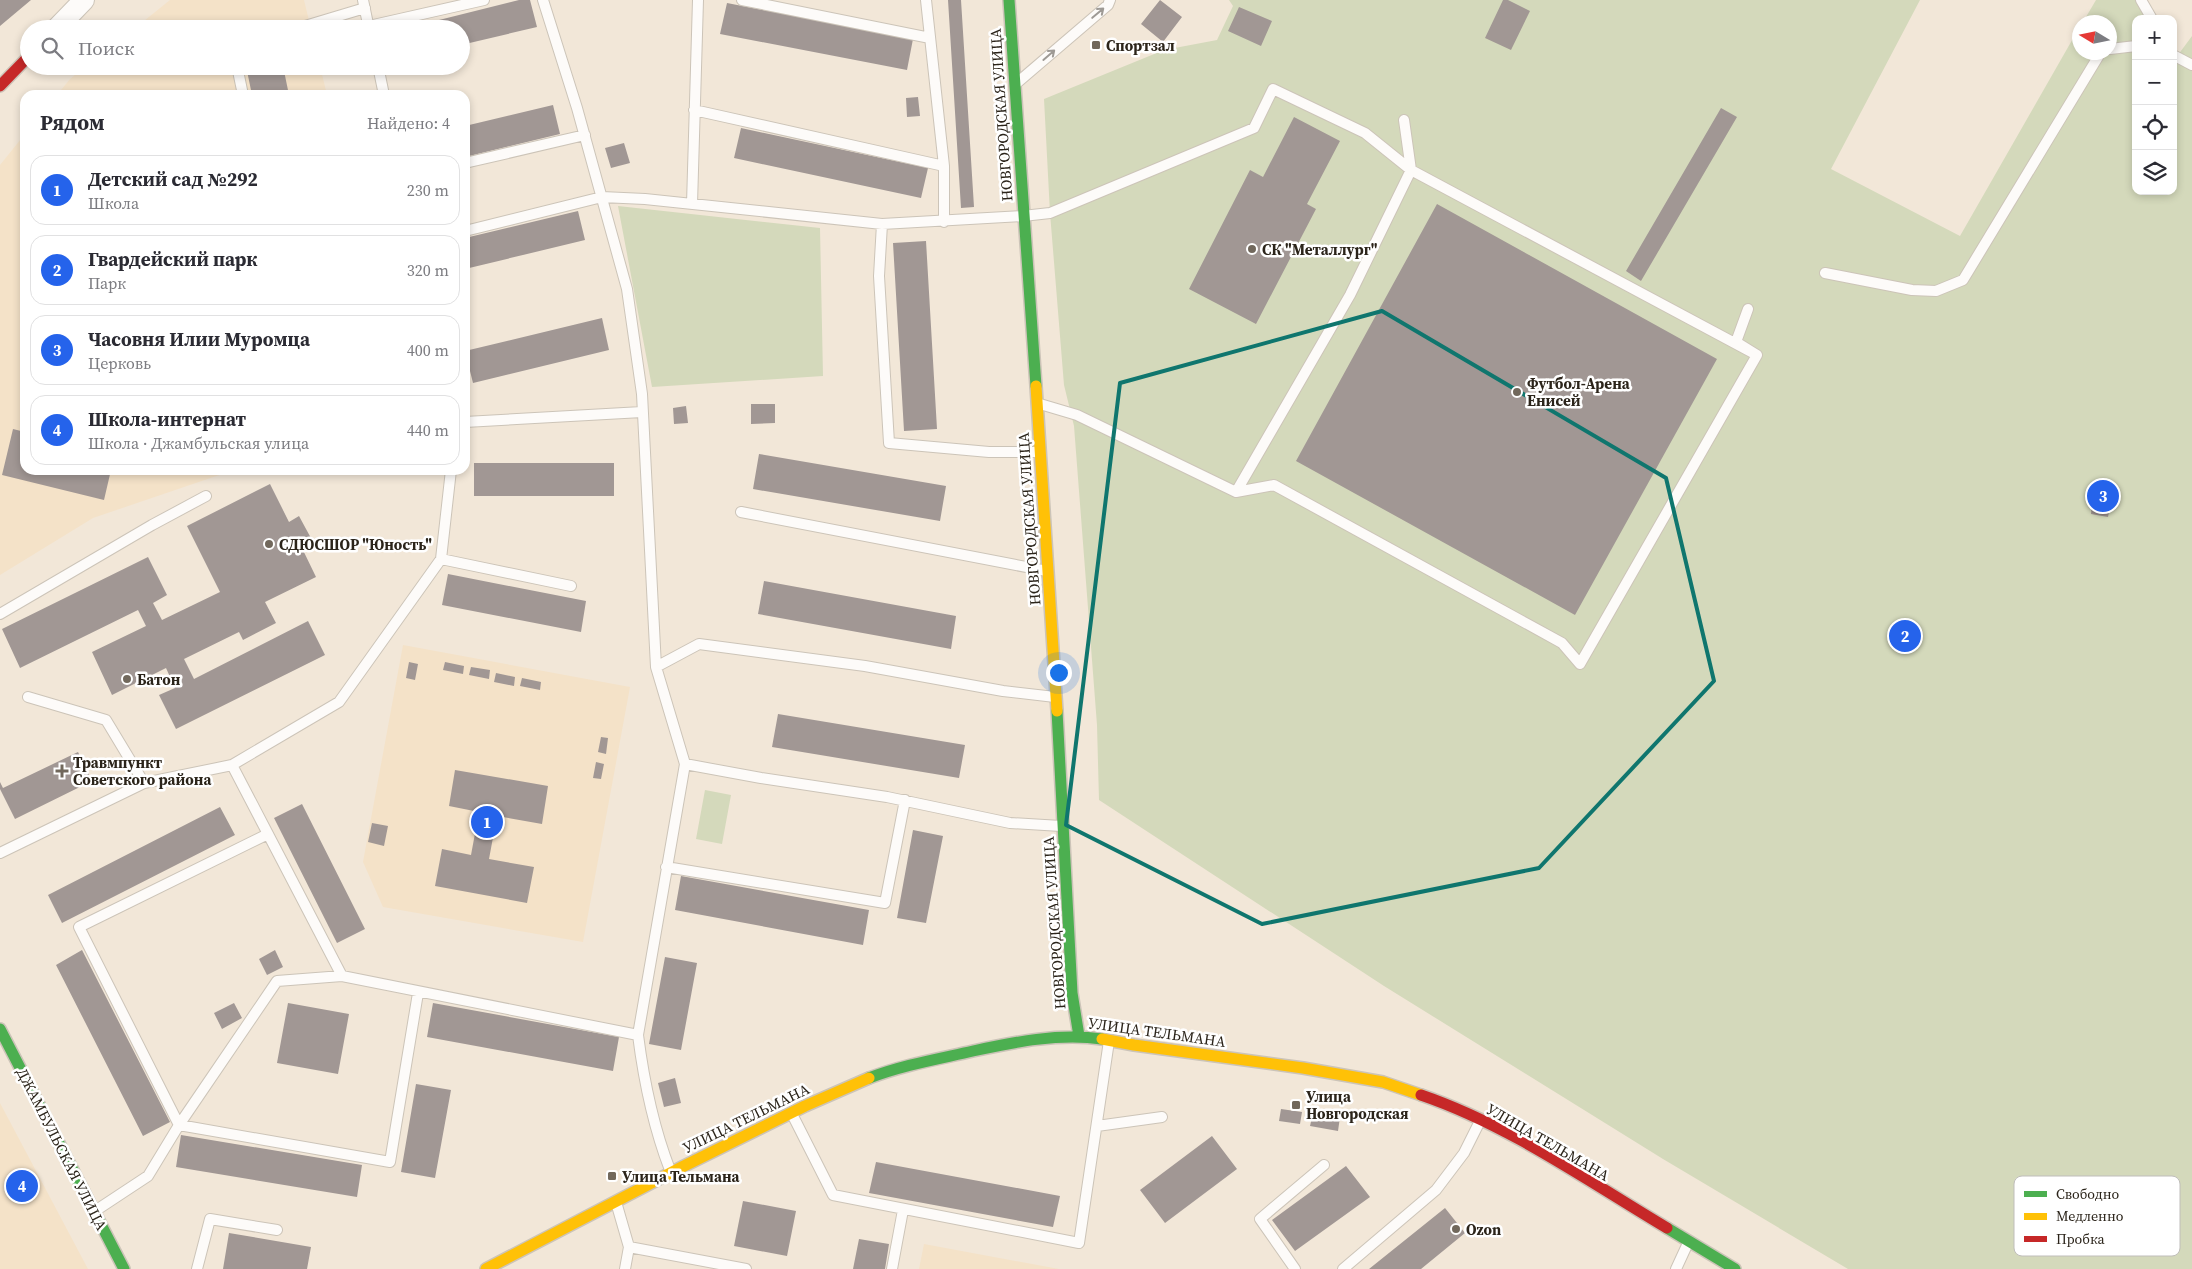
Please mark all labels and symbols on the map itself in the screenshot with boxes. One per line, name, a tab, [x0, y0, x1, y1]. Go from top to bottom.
one-way arrow	[1091, 8, 1104, 19]
north arrow	[2072, 15, 2117, 60]
street label: НОВГОРОДСКАЯ УЛИЦА	[984, 28, 1018, 202]
place label: Спортзал	[1106, 35, 1175, 56]
marker: Спортзал	[1090, 39, 1102, 51]
one-way arrow	[1042, 50, 1055, 61]
place label: СК "Металлург"	[1262, 239, 1378, 260]
marker: СК "Металлург"	[1246, 243, 1258, 255]
place label: Футбол-Арена Енисей	[1527, 373, 1631, 411]
marker: Футбол-Арена Енисей	[1511, 386, 1523, 398]
street label: НОВГОРОДСКАЯ УЛИЦА	[1012, 432, 1046, 606]
pin: 3	[2087, 477, 2119, 515]
place label: СДЮСШОР "Юность"	[279, 534, 432, 555]
marker: СДЮСШОР "Юность"	[263, 538, 275, 550]
pin: 2	[1889, 617, 1921, 655]
your location	[1046, 660, 1072, 686]
place label: Батон	[137, 669, 181, 690]
marker: Батон	[121, 673, 133, 685]
place label: Травмпункт Советского района	[73, 752, 212, 790]
marker: Травмпункт Советского района	[55, 764, 69, 778]
pin: 1	[471, 803, 503, 841]
street label: НОВГОРОДСКАЯ УЛИЦА	[1037, 836, 1071, 1010]
street label: УЛИЦА ТЕЛЬМАНА	[1087, 1012, 1227, 1052]
street label: ДЖАМБУЛЬСКАЯ УЛИЦА	[12, 1064, 112, 1234]
street label: УЛИЦА ТЕЛЬМАНА	[679, 1078, 813, 1158]
place label: Улица Новгородская	[1306, 1086, 1409, 1124]
street label: УЛИЦА ТЕЛЬМАНА	[1483, 1098, 1613, 1186]
marker: Улица Новгородская	[1290, 1099, 1302, 1111]
place label: Улица Тельмана	[622, 1166, 741, 1187]
pin: 4	[6, 1167, 38, 1205]
marker: Улица Тельмана	[606, 1170, 618, 1182]
legend	[2014, 1176, 2180, 1256]
text: Свободно	[2056, 1184, 2119, 1204]
text: Медленно	[2056, 1206, 2124, 1226]
place label: Ozon	[1466, 1219, 1501, 1240]
marker: Ozon	[1450, 1223, 1462, 1235]
text: Пробка	[2056, 1229, 2105, 1249]

